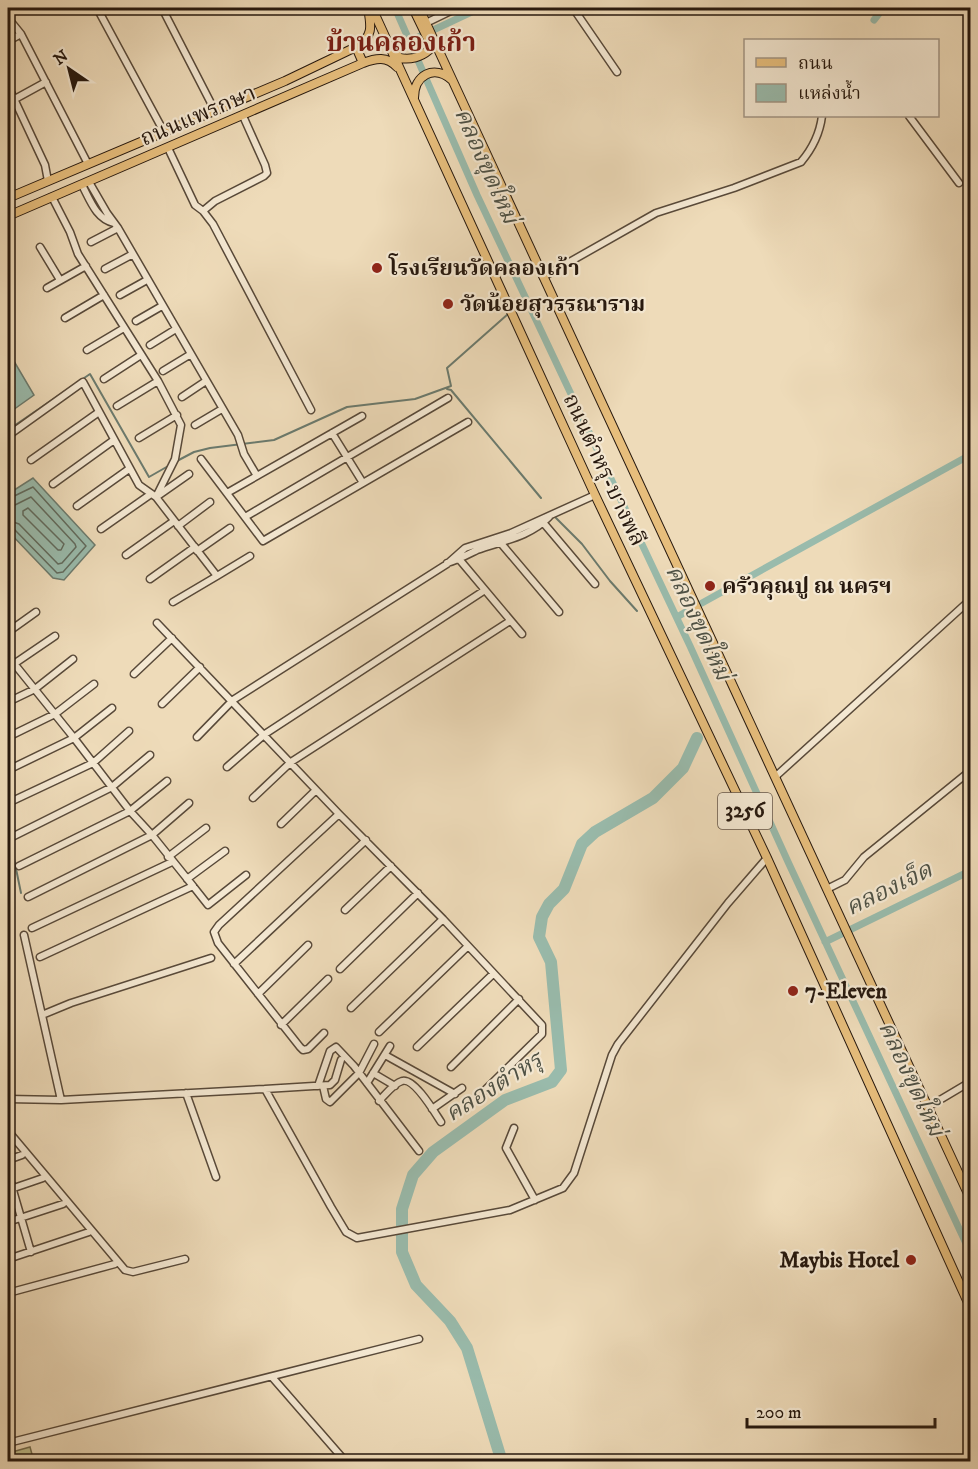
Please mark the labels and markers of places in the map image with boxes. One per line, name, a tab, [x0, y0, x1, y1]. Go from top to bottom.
place label: โรงเรียนวัดคลองเก้า	[388, 253, 580, 282]
marker: โรงเรียนวัดคลองเก้า	[370, 261, 384, 275]
place label: วัดน้อยสุวรรณาราม	[460, 291, 645, 318]
marker: วัดน้อยสุวรรณาราม	[441, 297, 455, 311]
place label: ครัวคุณปู ณ นครฯ	[722, 573, 892, 600]
marker: ครัวคุณปู ณ นครฯ	[703, 579, 717, 593]
place label: 7-Eleven	[805, 978, 887, 1005]
marker: 7-Eleven	[786, 984, 800, 998]
place label: Maybis Hotel	[780, 1247, 899, 1274]
marker: Maybis Hotel	[904, 1253, 918, 1267]

